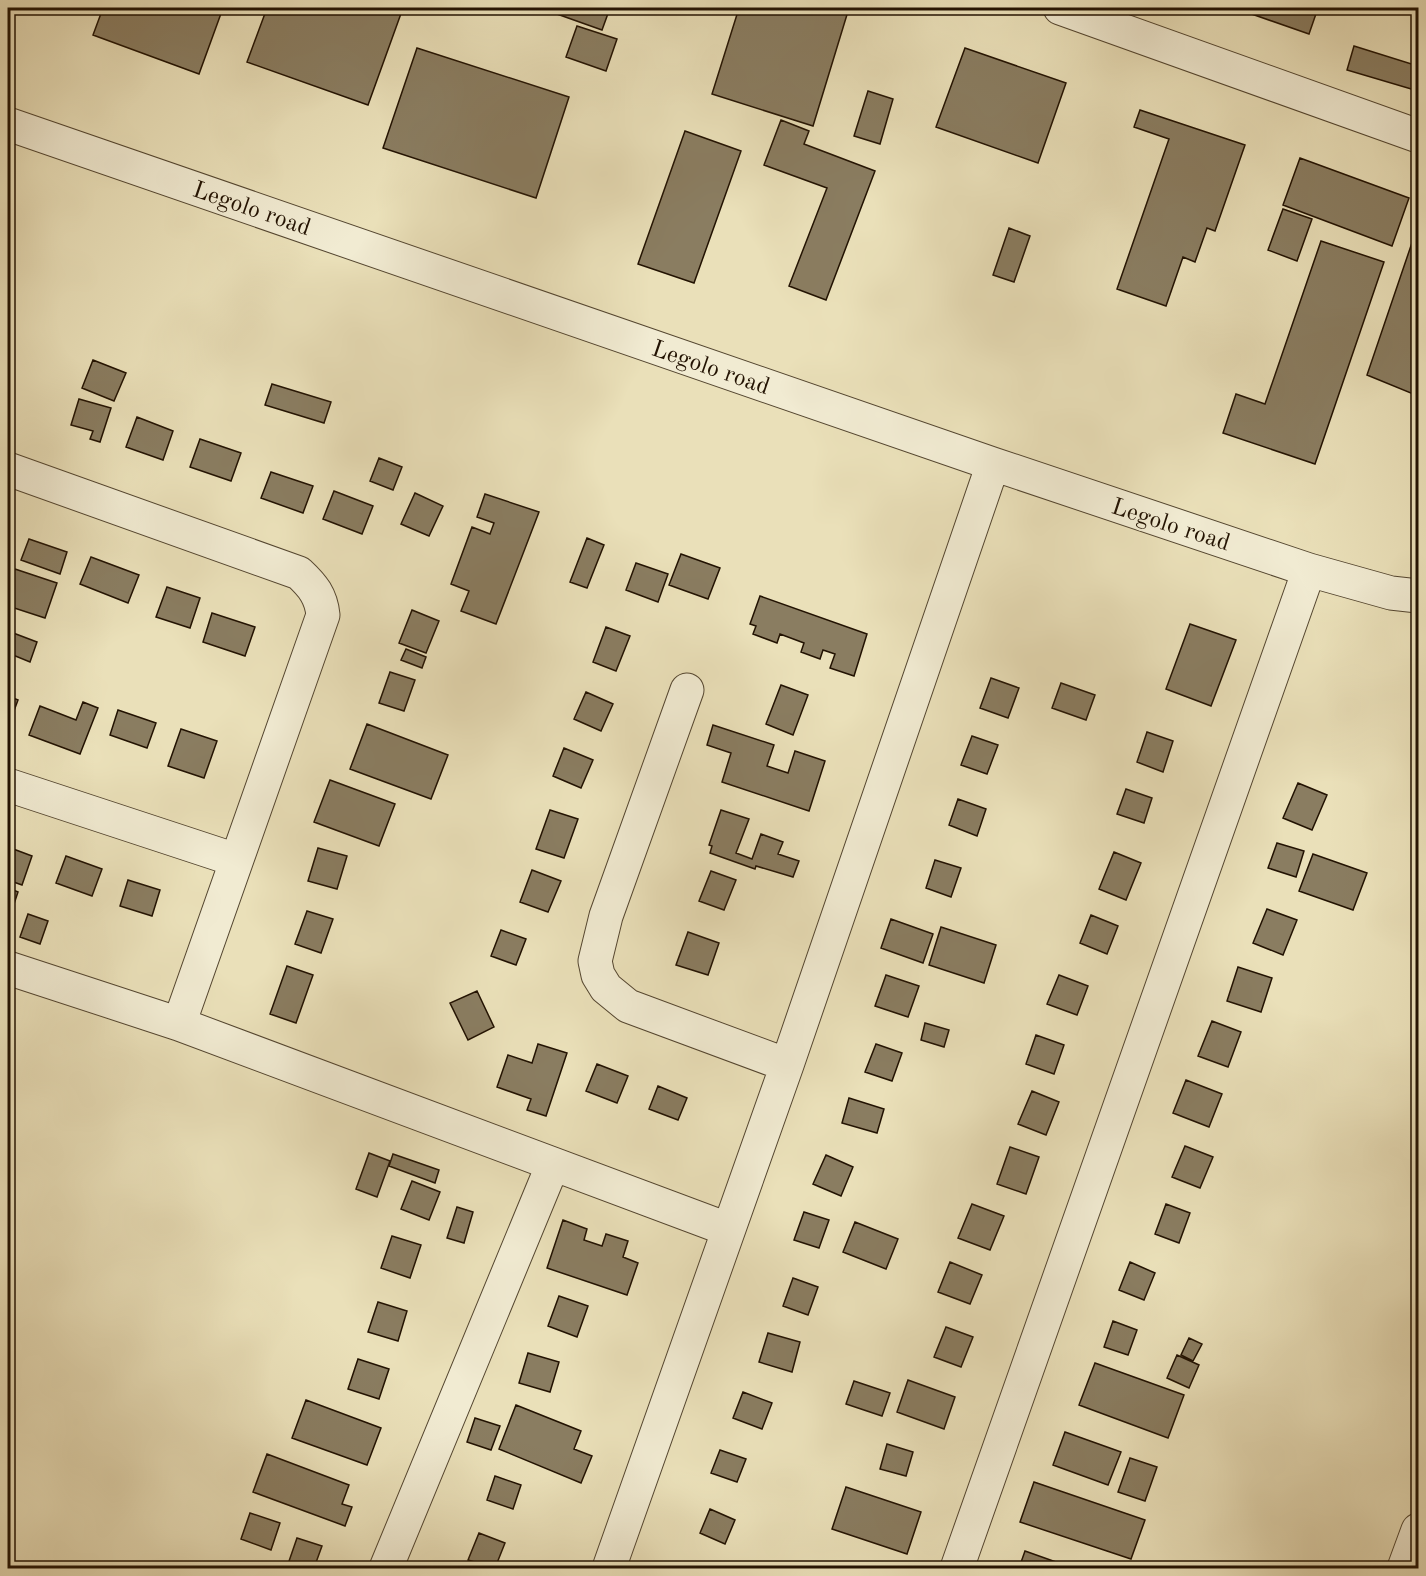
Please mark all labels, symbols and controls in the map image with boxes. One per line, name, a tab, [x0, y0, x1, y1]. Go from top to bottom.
street label: Legolo road	[189, 178, 314, 241]
street label: Legolo road	[648, 337, 773, 400]
street label: Legolo road	[1108, 495, 1233, 556]

